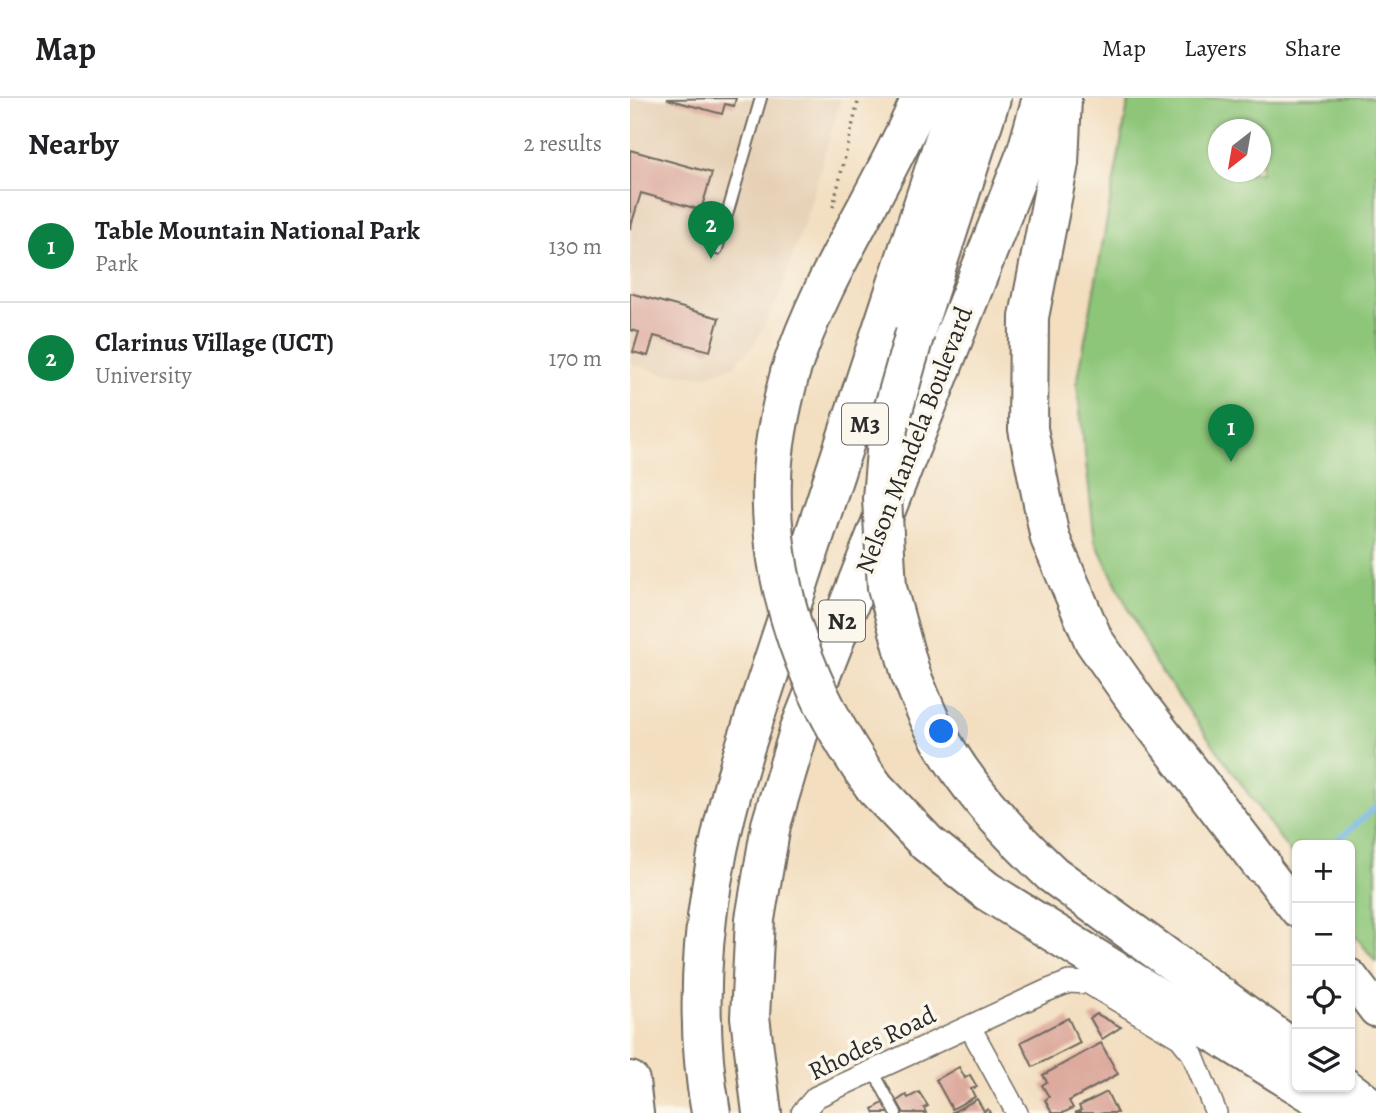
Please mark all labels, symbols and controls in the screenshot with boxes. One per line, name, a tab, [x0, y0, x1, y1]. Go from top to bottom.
text: Map	[35, 26, 96, 71]
text: Map	[1102, 32, 1146, 64]
text: Layers	[1184, 32, 1247, 64]
text: Share	[1285, 32, 1341, 64]
north arrow	[1208, 119, 1271, 182]
text: Nearby	[28, 124, 119, 164]
text: 2 results	[524, 128, 602, 159]
pin: 2	[688, 201, 734, 259]
text: Table Mountain National Park	[95, 213, 420, 248]
text: 1	[47, 231, 55, 262]
text: 130 m	[549, 231, 602, 262]
text: Park	[95, 248, 138, 279]
street label: Nelson Mandela Boulevard	[847, 301, 981, 579]
text: Clarinus Village (UCT)	[95, 325, 334, 360]
text: 2	[45, 343, 57, 374]
text: 170 m	[549, 343, 602, 374]
text: University	[95, 360, 192, 391]
road number: M3	[842, 404, 888, 444]
pin: 1	[1208, 404, 1254, 462]
road number: N2	[819, 600, 865, 642]
your location	[924, 714, 958, 748]
map controls	[1292, 840, 1355, 1092]
button: +	[1292, 840, 1355, 903]
button: −	[1292, 903, 1355, 966]
button: locate	[1292, 966, 1355, 1029]
street label: Rhodes Road	[802, 997, 942, 1089]
button: layers	[1292, 1029, 1355, 1092]

